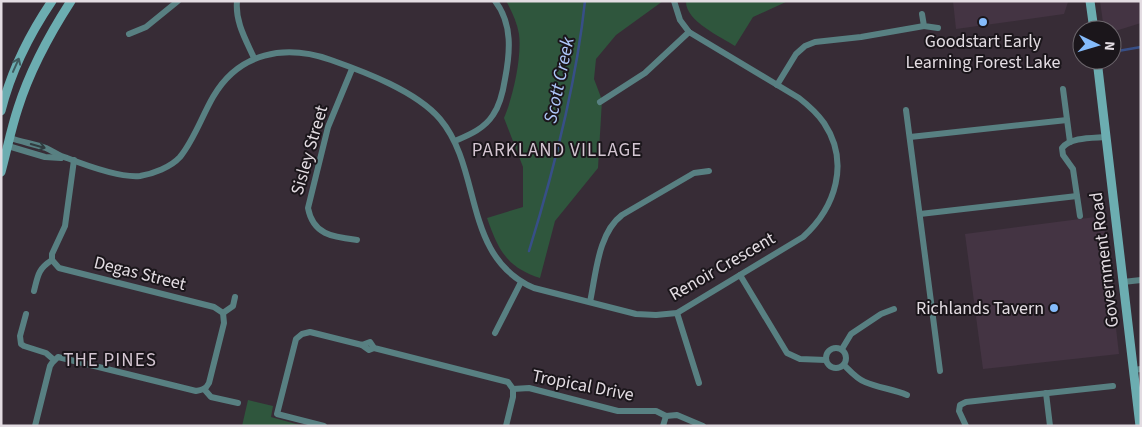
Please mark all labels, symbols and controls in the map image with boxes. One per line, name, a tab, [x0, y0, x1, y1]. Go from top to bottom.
marker: Goodstart Early Learning Forest Lake	[977, 16, 989, 28]
north arrow	[1072, 20, 1122, 70]
place label: Goodstart Early Learning Forest Lake	[906, 29, 1061, 75]
water label: Scott Creek	[537, 34, 582, 126]
text: N	[1099, 41, 1119, 52]
one-way arrow	[12, 58, 22, 73]
street label: Sisley Street	[285, 102, 334, 198]
district label: PARKLAND VILLAGE	[472, 137, 642, 164]
one-way arrow	[30, 142, 46, 151]
street label: Government Road	[1084, 191, 1125, 329]
street label: Renoir Crescent	[665, 226, 780, 307]
street label: Degas Street	[91, 250, 188, 297]
place label: Richlands Tavern	[916, 296, 1044, 321]
marker: Richlands Tavern	[1048, 302, 1060, 314]
district label: THE PINES	[63, 347, 157, 374]
street label: Tropical Drive	[530, 363, 636, 408]

